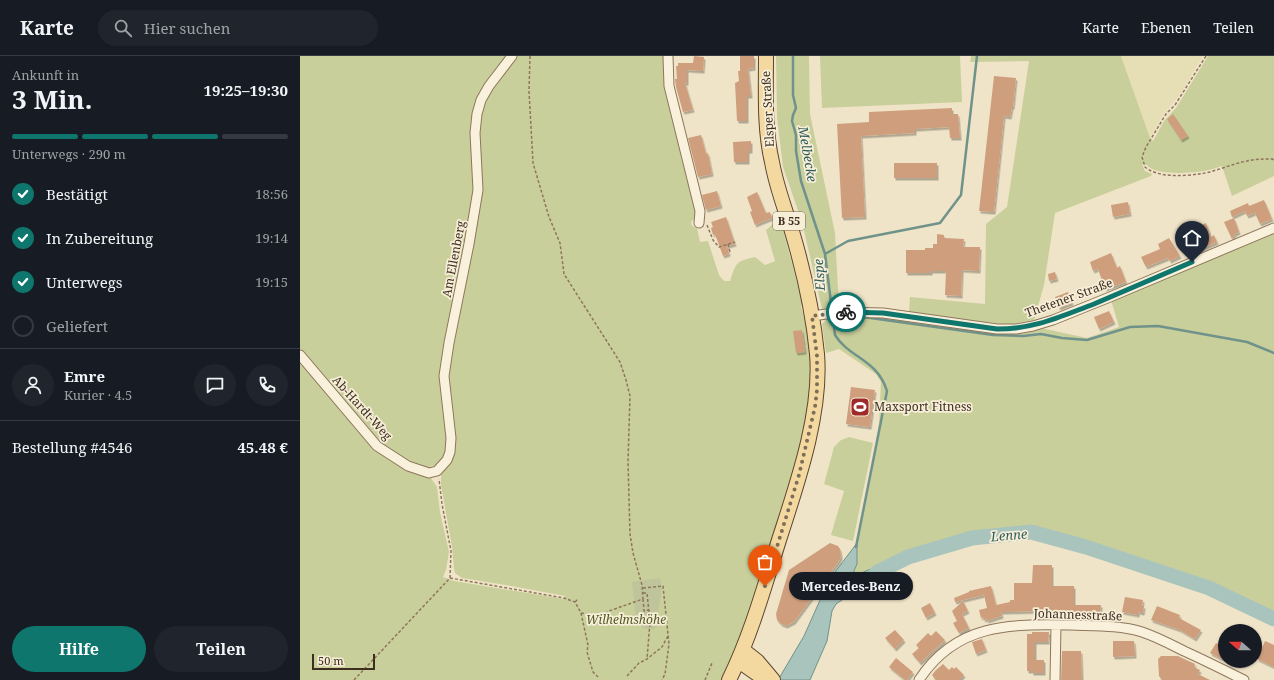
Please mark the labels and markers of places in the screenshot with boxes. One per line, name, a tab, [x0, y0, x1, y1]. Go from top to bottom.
pin	[1175, 221, 1209, 262]
sports icon: Maxsport Fitness	[849, 396, 871, 418]
place label: Maxsport Fitness	[874, 398, 972, 415]
pin	[748, 545, 782, 586]
callout: Mercedes-Benz	[789, 572, 913, 600]

